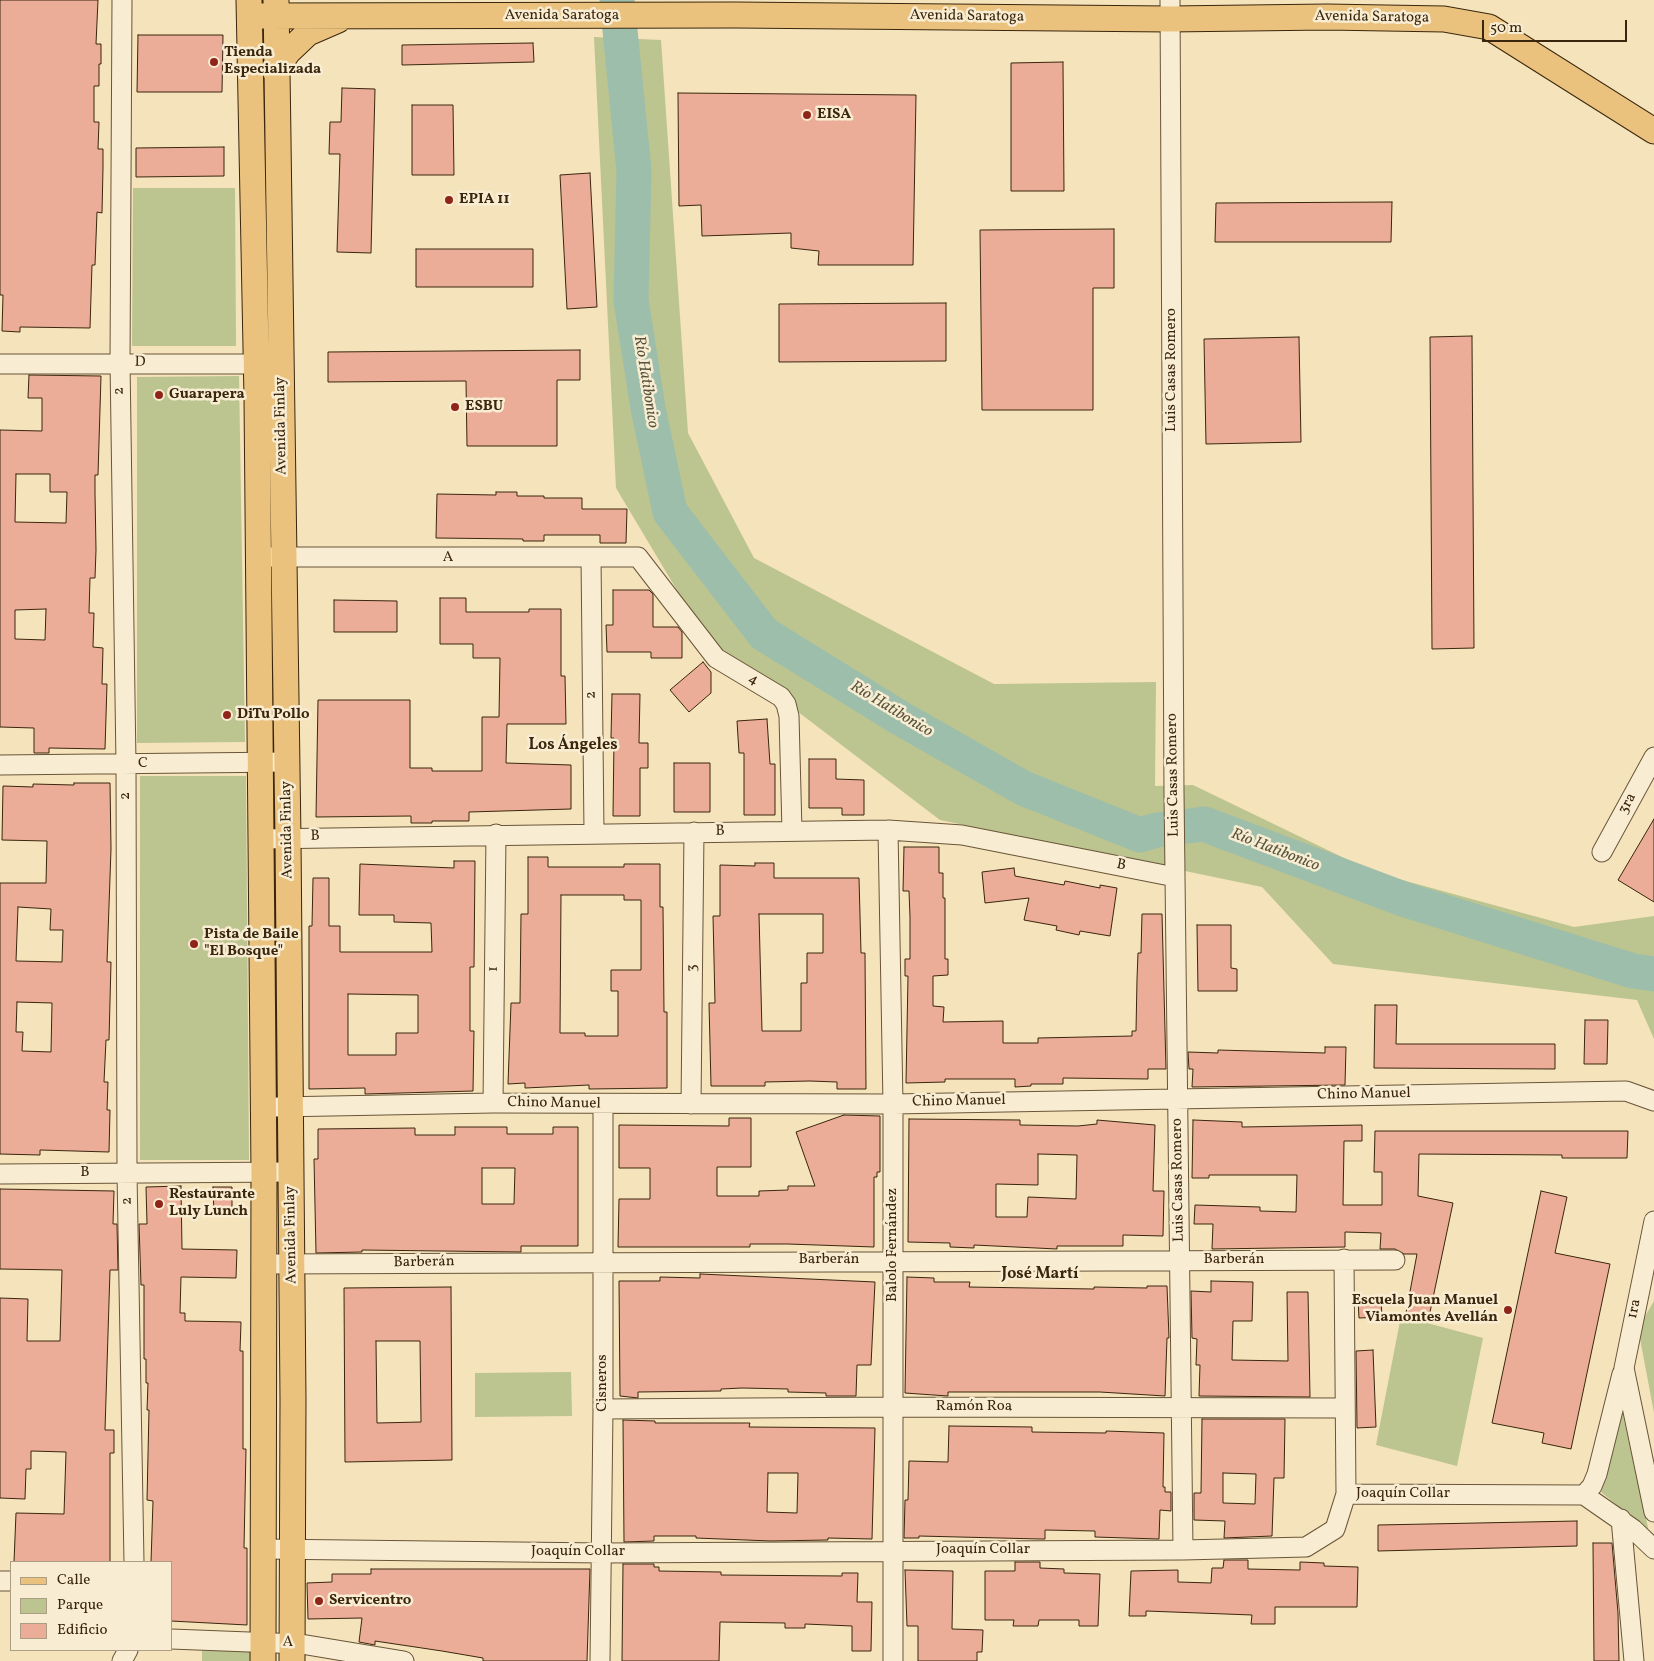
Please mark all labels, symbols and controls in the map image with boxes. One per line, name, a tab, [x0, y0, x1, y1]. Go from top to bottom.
street label: Avenida Saratoga	[505, 7, 619, 25]
street label: Avenida Saratoga	[910, 7, 1024, 27]
street label: Avenida Saratoga	[1315, 8, 1429, 28]
scale bar	[1484, 10, 1629, 42]
text: 50 m	[1490, 18, 1522, 39]
place label: Tienda Especializada	[224, 44, 321, 79]
marker: Tienda Especializada	[208, 56, 220, 68]
place label: EISA	[817, 106, 851, 124]
marker: EISA	[801, 109, 813, 121]
place label: EPIA 11	[459, 191, 509, 209]
marker: EPIA 11	[443, 194, 455, 206]
street label: Luis Casas Romero	[1163, 308, 1181, 432]
water label: Río Hatibonico	[628, 335, 662, 429]
street label: D	[134, 354, 146, 372]
street label: Avenida Finlay	[272, 377, 292, 475]
place label: Guarapera	[169, 386, 245, 404]
street label: 2	[111, 387, 129, 395]
marker: Guarapera	[153, 389, 165, 401]
place label: ESBU	[465, 398, 503, 416]
marker: ESBU	[449, 401, 461, 413]
street label: A	[443, 549, 453, 567]
street label: 4	[745, 670, 761, 690]
water label: Río Hatibonico	[846, 678, 936, 742]
street label: 2	[583, 691, 601, 699]
place label: DiTu Pollo	[237, 706, 310, 724]
marker: DiTu Pollo	[221, 709, 233, 721]
street label: Luis Casas Romero	[1164, 713, 1184, 837]
district label: Los Ángeles	[528, 736, 618, 756]
street label: C	[138, 755, 148, 773]
street label: Avenida Finlay	[278, 781, 298, 879]
street label: 3ra	[1615, 790, 1641, 818]
street label: 2	[117, 792, 135, 800]
street label: B	[715, 823, 725, 841]
water label: Río Hatibonico	[1228, 825, 1322, 877]
street label: B	[310, 828, 320, 846]
street label: B	[1115, 856, 1127, 876]
place label: Pista de Baile "El Bosque"	[204, 926, 299, 961]
marker: Pista de Baile "El Bosque"	[188, 938, 200, 950]
street label: 3	[684, 964, 702, 972]
street label: 1	[485, 966, 503, 972]
street label: Chino Manuel	[1317, 1085, 1411, 1105]
street label: Chino Manuel	[912, 1092, 1006, 1112]
street label: Chino Manuel	[507, 1094, 601, 1114]
street label: Luis Casas Romero	[1169, 1118, 1189, 1242]
street label: B	[80, 1164, 90, 1182]
place label: Restaurante Luly Lunch	[169, 1186, 255, 1221]
street label: Avenida Finlay	[282, 1186, 302, 1284]
street label: Balolo Fernández	[884, 1188, 902, 1302]
street label: 2	[119, 1197, 137, 1205]
marker: Restaurante Luly Lunch	[153, 1198, 165, 1210]
street label: Barberán	[798, 1251, 860, 1269]
street label: Barberán	[1203, 1251, 1265, 1269]
street label: Barberán	[393, 1253, 455, 1273]
district label: José Martí	[1001, 1265, 1079, 1285]
place label: Escuela Juan Manuel Viamontes Avellán	[1352, 1292, 1498, 1327]
street label: 1ra	[1624, 1298, 1646, 1320]
marker: Escuela Juan Manuel Viamontes Avellán	[1502, 1304, 1514, 1316]
street label: Cisneros	[594, 1354, 612, 1412]
street label: Ramón Roa	[936, 1398, 1012, 1416]
street label: Joaquín Collar	[1356, 1485, 1450, 1503]
street label: Joaquín Collar	[936, 1541, 1030, 1559]
street label: Joaquín Collar	[531, 1543, 625, 1561]
legend	[10, 1561, 172, 1651]
text: Calle	[57, 1570, 90, 1591]
place label: Servicentro	[329, 1592, 411, 1610]
text: Parque	[57, 1595, 103, 1616]
marker: Servicentro	[313, 1595, 325, 1607]
text: Edificio	[57, 1620, 108, 1641]
street label: A	[282, 1634, 294, 1652]

